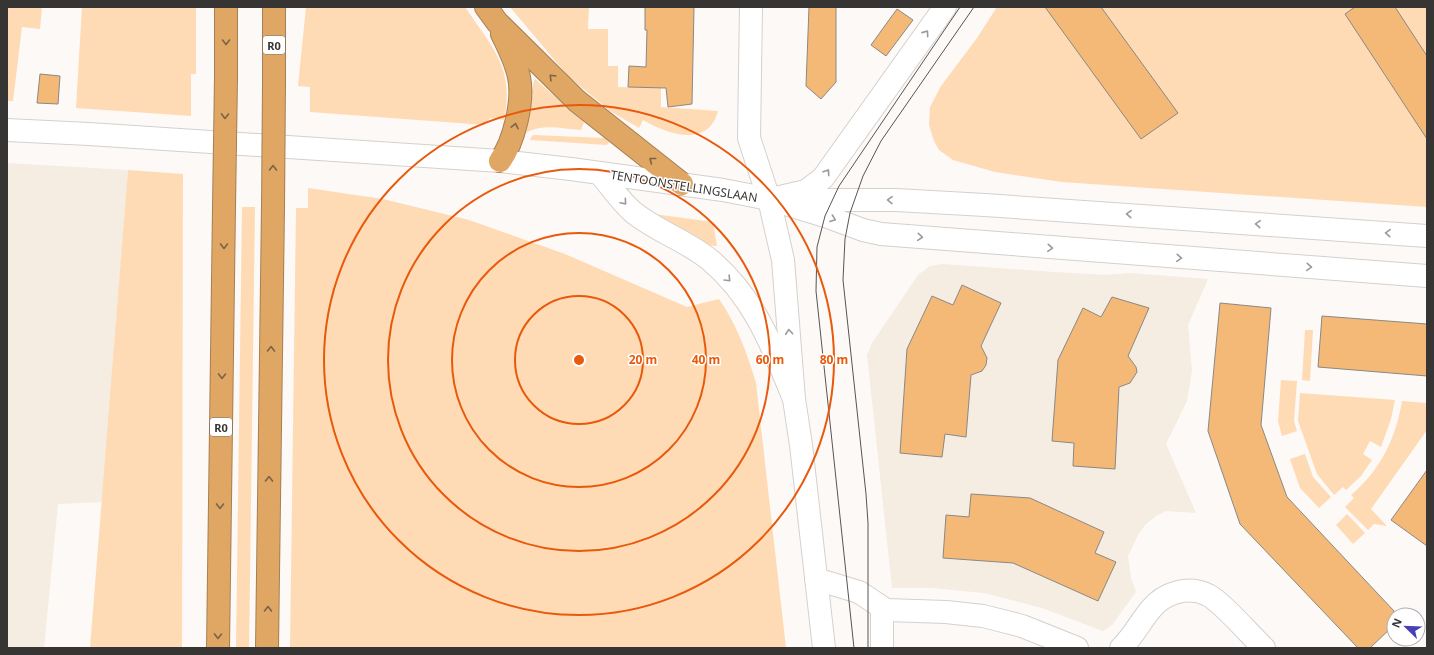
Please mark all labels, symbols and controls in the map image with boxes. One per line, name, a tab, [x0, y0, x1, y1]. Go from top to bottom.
one-way arrow	[921, 30, 929, 37]
road number: R0	[263, 36, 285, 54]
one-way arrow	[222, 39, 230, 45]
one-way arrow	[549, 74, 557, 82]
one-way arrow	[221, 113, 229, 119]
one-way arrow	[511, 122, 519, 129]
one-way arrow	[649, 158, 656, 165]
one-way arrow	[269, 165, 278, 171]
street label: TENTOONSTELLINGSLAAN	[609, 166, 759, 206]
one-way arrow	[822, 169, 829, 176]
one-way arrow	[887, 196, 893, 204]
one-way arrow	[620, 198, 627, 205]
one-way arrow	[1126, 210, 1132, 219]
one-way arrow	[830, 214, 837, 222]
one-way arrow	[1255, 219, 1261, 228]
one-way arrow	[1385, 229, 1391, 238]
one-way arrow	[917, 232, 923, 241]
one-way arrow	[220, 243, 228, 249]
one-way arrow	[1047, 243, 1053, 252]
one-way arrow	[1176, 253, 1182, 262]
one-way arrow	[1306, 263, 1312, 272]
one-way arrow	[723, 274, 731, 282]
one-way arrow	[784, 329, 793, 335]
one-way arrow	[267, 346, 275, 352]
text: 20 m	[629, 351, 657, 368]
text: 40 m	[692, 351, 720, 368]
text: 60 m	[756, 351, 784, 368]
text: 80 m	[820, 351, 848, 368]
centre of rings	[572, 353, 586, 367]
one-way arrow	[218, 373, 226, 379]
road number: R0	[210, 418, 232, 436]
one-way arrow	[265, 476, 273, 482]
one-way arrow	[216, 503, 224, 509]
one-way arrow	[263, 606, 272, 612]
north arrow	[1386, 607, 1426, 647]
text: N	[1388, 616, 1405, 630]
one-way arrow	[214, 633, 222, 639]

